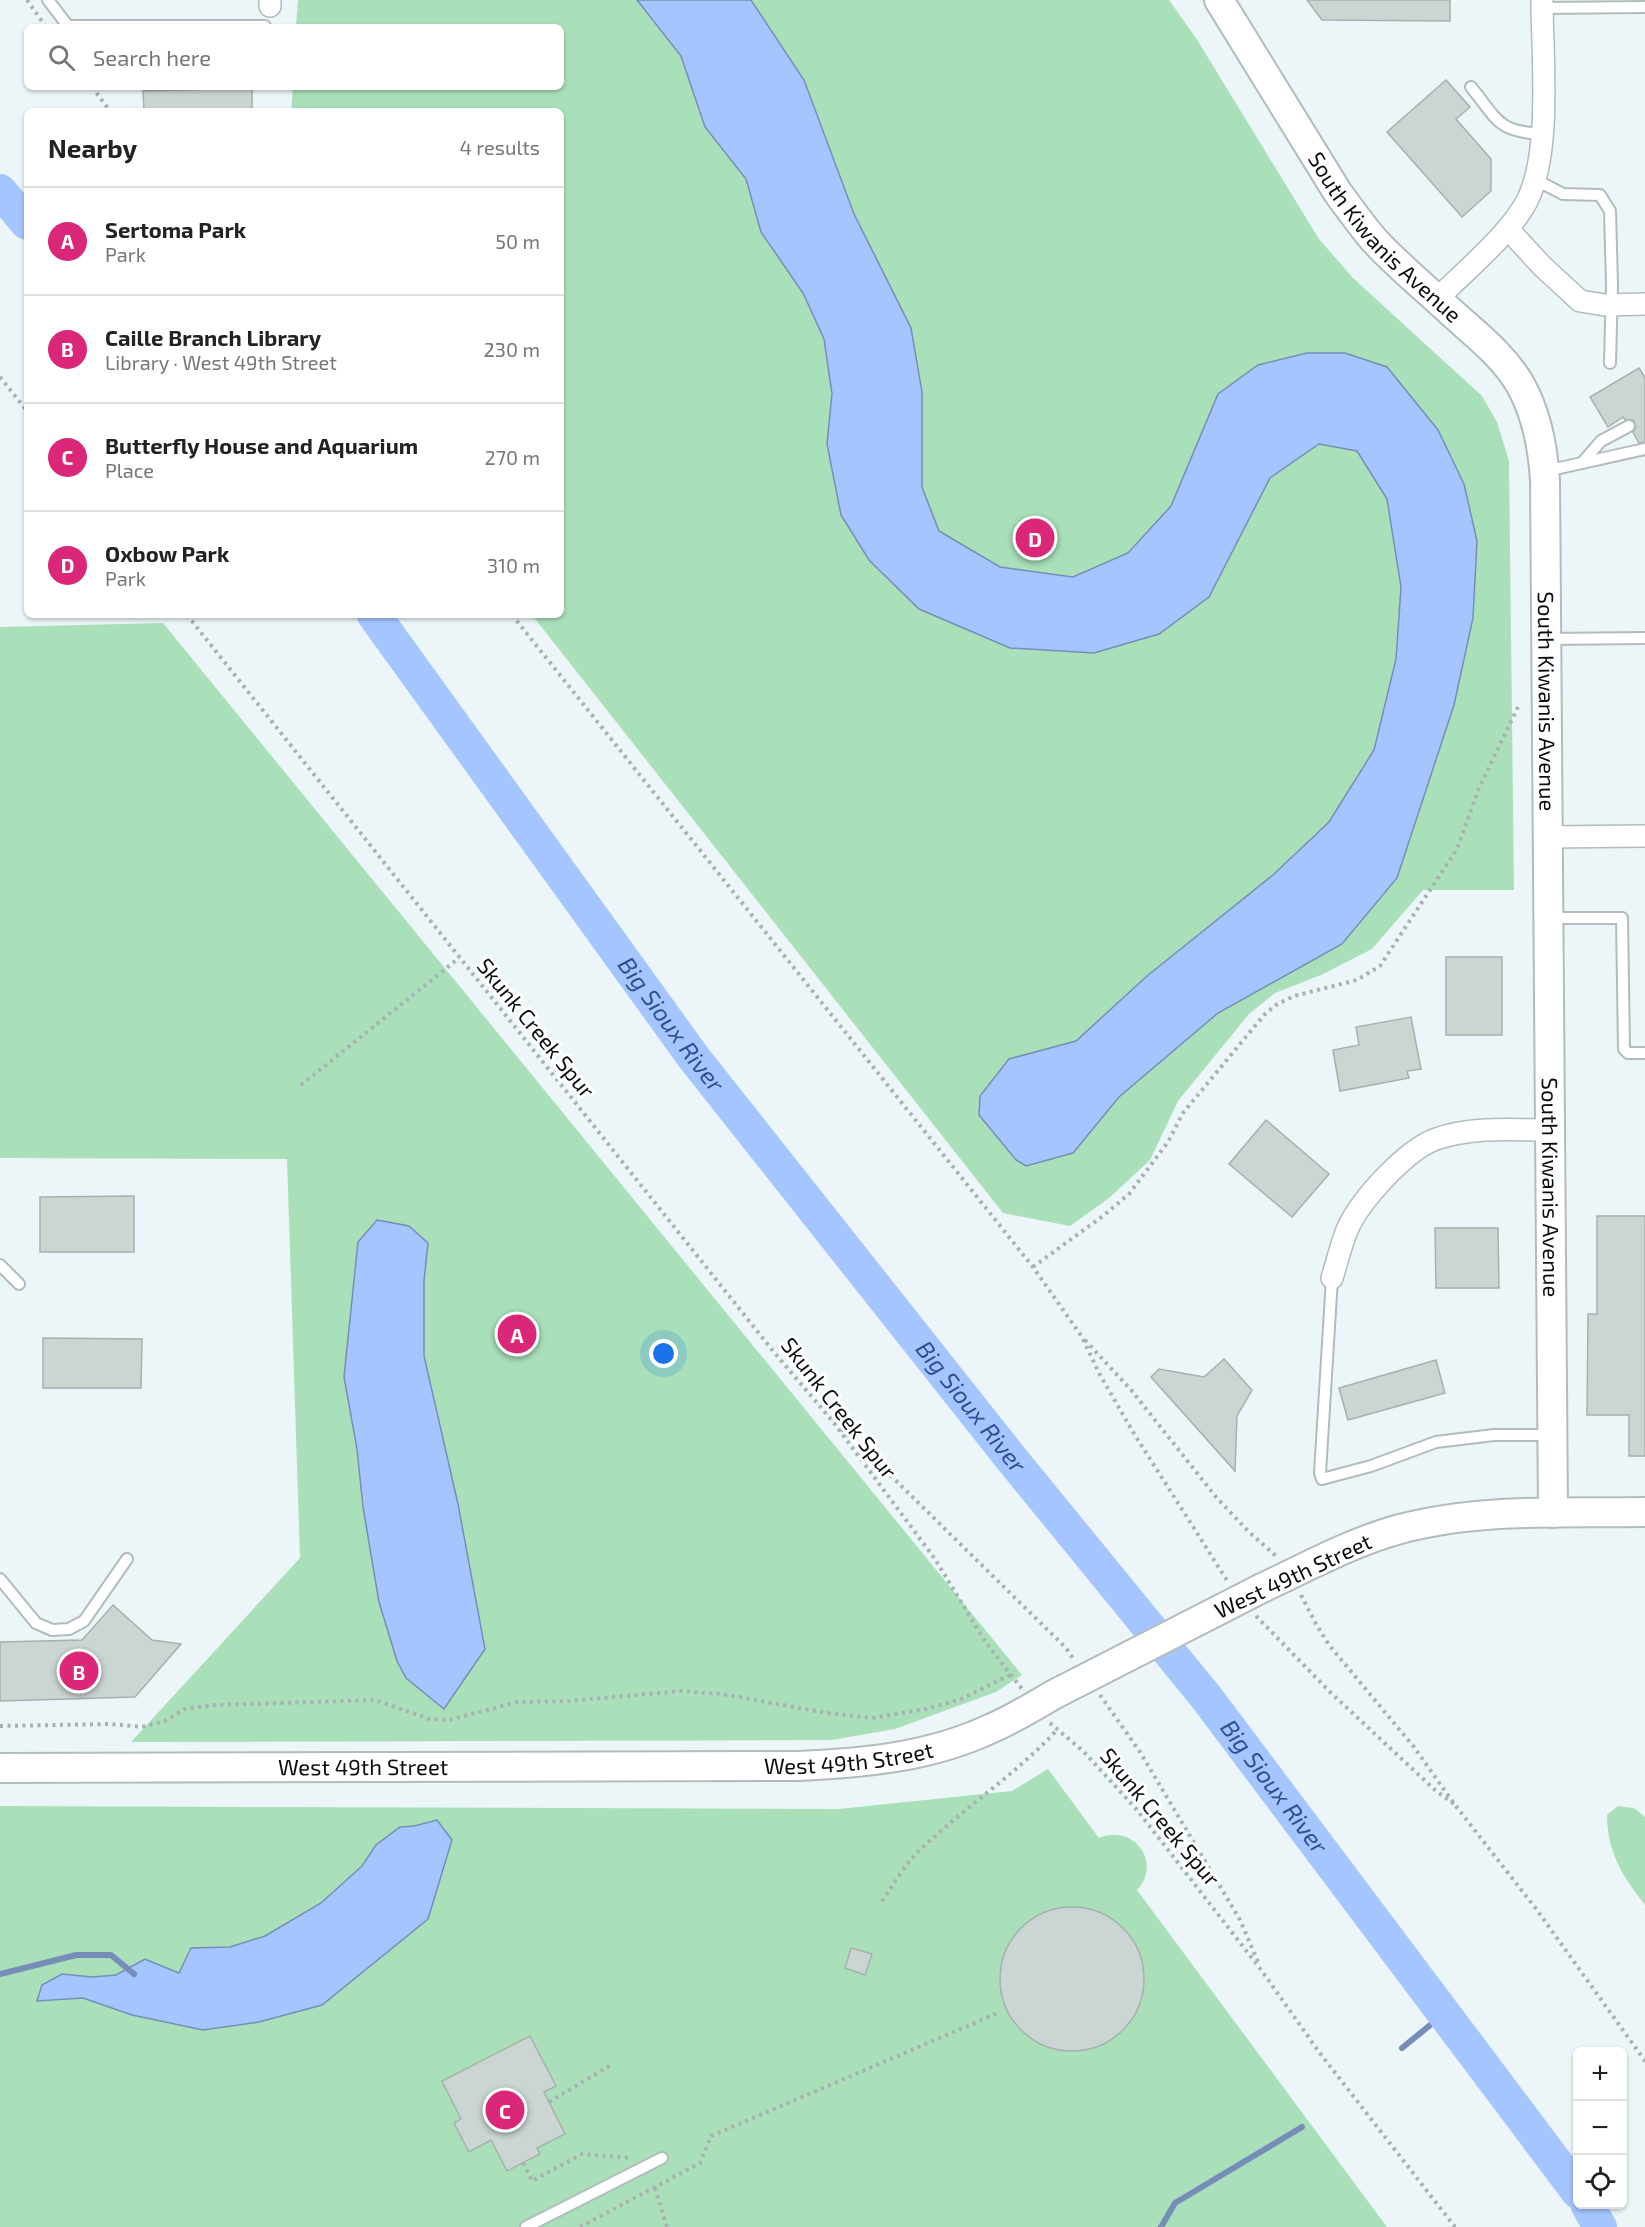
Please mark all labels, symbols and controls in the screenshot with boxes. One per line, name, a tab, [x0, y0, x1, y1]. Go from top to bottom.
search box	[24, 24, 564, 90]
icon: search	[45, 41, 78, 74]
text: Search here	[93, 44, 211, 70]
text: Nearby	[48, 132, 137, 163]
text: 4 results	[460, 135, 540, 159]
street label: South Kiwanis Avenue	[1304, 147, 1467, 327]
text: Sertoma Park	[105, 216, 246, 242]
text: A	[61, 229, 74, 253]
text: 50 m	[495, 229, 540, 253]
text: Park	[105, 242, 146, 266]
text: Caille Branch Library	[105, 324, 321, 350]
text: B	[61, 337, 74, 361]
text: 230 m	[484, 337, 540, 361]
text: Library · West 49th Street	[105, 350, 337, 374]
text: Butterfly House and Aquarium	[105, 432, 418, 458]
text: C	[62, 445, 73, 469]
text: 270 m	[484, 445, 540, 469]
text: Place	[105, 458, 154, 482]
pin: D	[1016, 516, 1054, 560]
text: Oxbow Park	[105, 540, 229, 566]
text: D	[61, 553, 74, 577]
text: 310 m	[487, 553, 540, 577]
text: Park	[105, 566, 146, 590]
street label: South Kiwanis Avenue	[1534, 591, 1562, 811]
water label: Big Sioux River	[613, 951, 731, 1098]
street label: Skunk Creek Spur	[473, 952, 601, 1102]
street label: South Kiwanis Avenue	[1538, 1077, 1565, 1297]
pin: A	[498, 1312, 536, 1356]
street label: Skunk Creek Spur	[777, 1332, 903, 1483]
water label: Big Sioux River	[911, 1334, 1033, 1479]
your location	[649, 1339, 678, 1368]
street label: West 49th Street	[1210, 1527, 1375, 1623]
pin: B	[60, 1648, 98, 1694]
water label: Big Sioux River	[1215, 1713, 1335, 1859]
street label: West 49th Street	[764, 1736, 936, 1778]
street label: Skunk Creek Spur	[1096, 1742, 1226, 1891]
street label: West 49th Street	[278, 1753, 448, 1779]
map controls	[1573, 2047, 1627, 2209]
button: +	[1573, 2047, 1627, 2101]
pin: C	[486, 2088, 524, 2132]
button: −	[1573, 2101, 1627, 2155]
button: locate	[1573, 2155, 1627, 2209]

